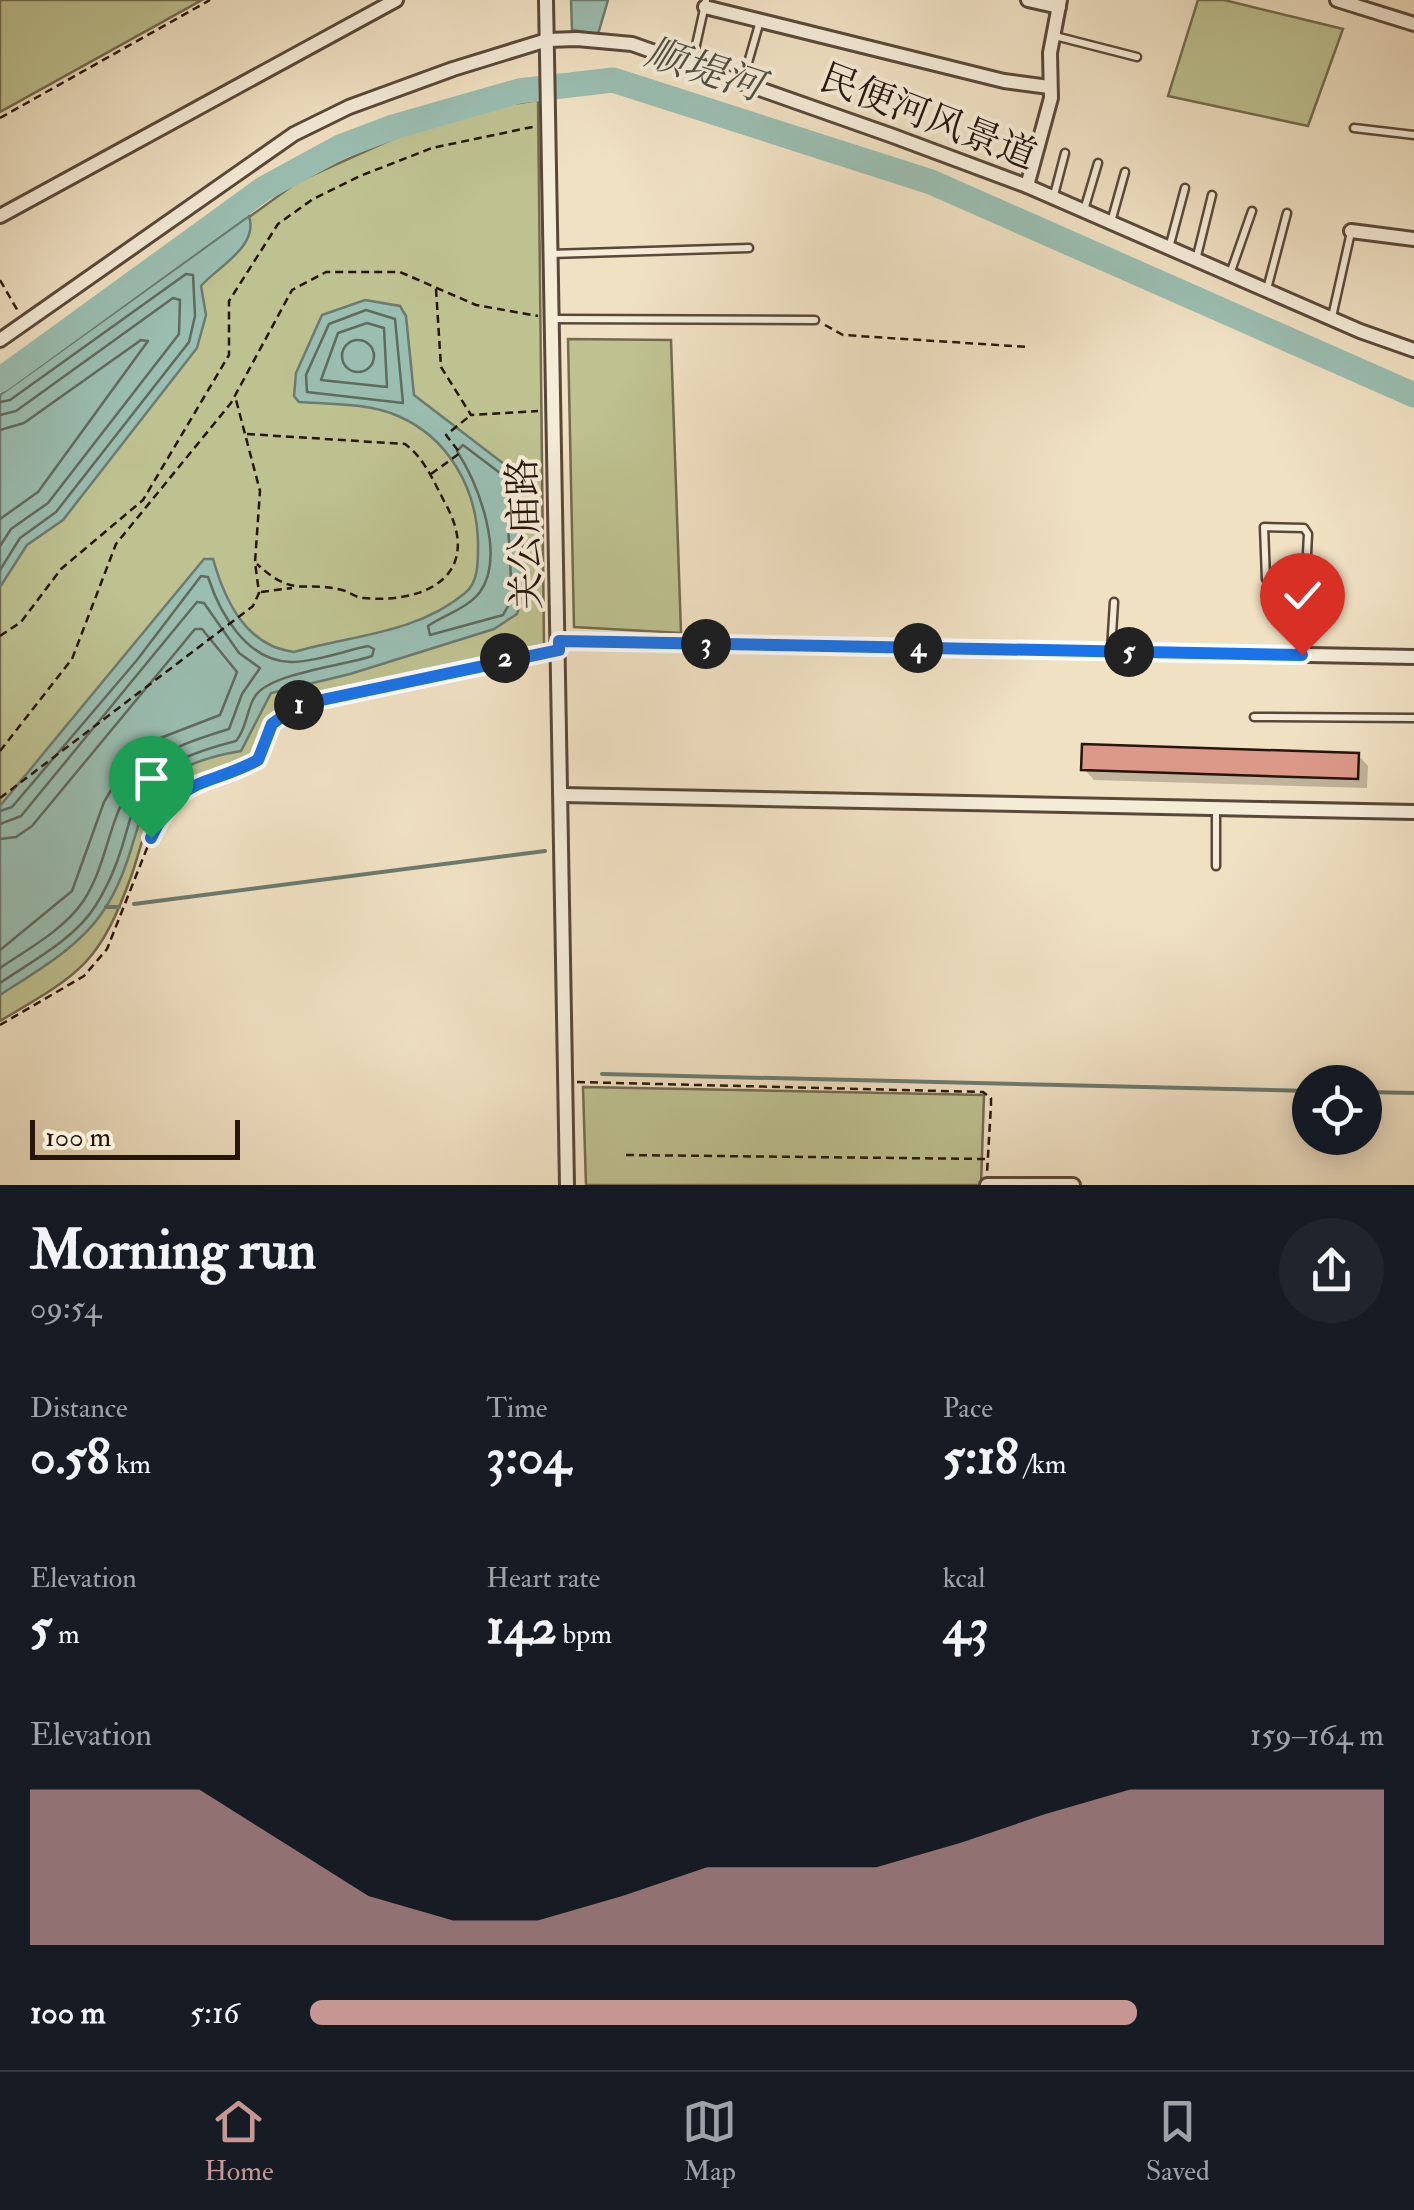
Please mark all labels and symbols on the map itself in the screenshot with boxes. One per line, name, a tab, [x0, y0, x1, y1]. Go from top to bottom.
water label: 顺堤河	[639, 27, 775, 115]
street label: 民便河风景道	[813, 54, 1043, 180]
street label: 关公庙路	[498, 457, 552, 611]
pin	[1260, 553, 1345, 656]
pin: 3	[681, 619, 731, 669]
pin: 4	[893, 623, 943, 673]
pin: 5	[1104, 627, 1154, 677]
pin: 2	[480, 633, 530, 683]
pin: 1	[274, 680, 324, 730]
pin	[109, 736, 194, 839]
scale bar	[30, 1115, 240, 1160]

